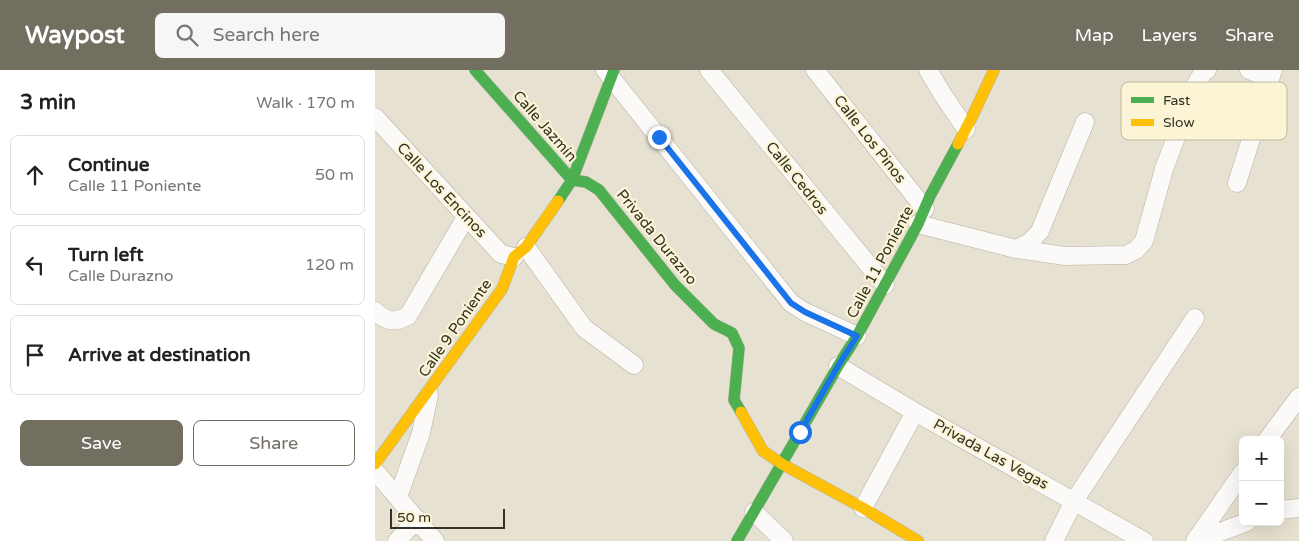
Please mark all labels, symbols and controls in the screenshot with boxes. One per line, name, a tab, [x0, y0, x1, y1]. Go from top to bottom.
search box	[155, 13, 505, 58]
text: Waypost	[25, 21, 125, 50]
icon: search	[173, 21, 201, 49]
text: Search here	[213, 24, 320, 46]
text: Map	[1075, 24, 1114, 46]
text: Layers	[1142, 24, 1197, 46]
text: Share	[1225, 24, 1274, 46]
legend	[1121, 82, 1287, 140]
street label: Calle Jazmín	[509, 87, 581, 165]
text: 3 min	[20, 90, 76, 115]
street label: Calle Los Pinos	[830, 91, 910, 187]
text: Fast	[1163, 92, 1191, 109]
text: Walk · 170 m	[256, 93, 355, 113]
text: Slow	[1163, 114, 1195, 131]
route end	[648, 126, 671, 149]
street label: Calle Cedros	[762, 138, 832, 218]
street label: Calle Los Encinos	[393, 139, 491, 241]
text: Continue	[68, 154, 150, 176]
icon: ahead	[21, 161, 49, 189]
text: 50 m	[315, 165, 354, 185]
text: Calle 11 Poniente	[68, 176, 201, 196]
street label: Privada Durazno	[613, 186, 701, 288]
street label: Calle 11 Poniente	[843, 203, 917, 321]
text: Turn left	[68, 244, 144, 266]
icon: left	[21, 251, 49, 279]
text: 120 m	[305, 255, 354, 275]
text: Calle Durazno	[68, 266, 174, 286]
street label: Calle 9 Poniente	[415, 276, 495, 380]
icon: arrive	[21, 341, 49, 369]
text: Arrive at destination	[68, 344, 251, 366]
street label: Privada Las Vegas	[930, 415, 1052, 493]
button: Save	[20, 420, 183, 466]
button: Share	[193, 420, 355, 466]
route start	[789, 421, 812, 444]
map controls	[1239, 436, 1284, 526]
button: +	[1239, 436, 1284, 481]
button: −	[1239, 481, 1284, 526]
scale bar	[390, 506, 505, 529]
text: 50 m	[397, 509, 431, 526]

